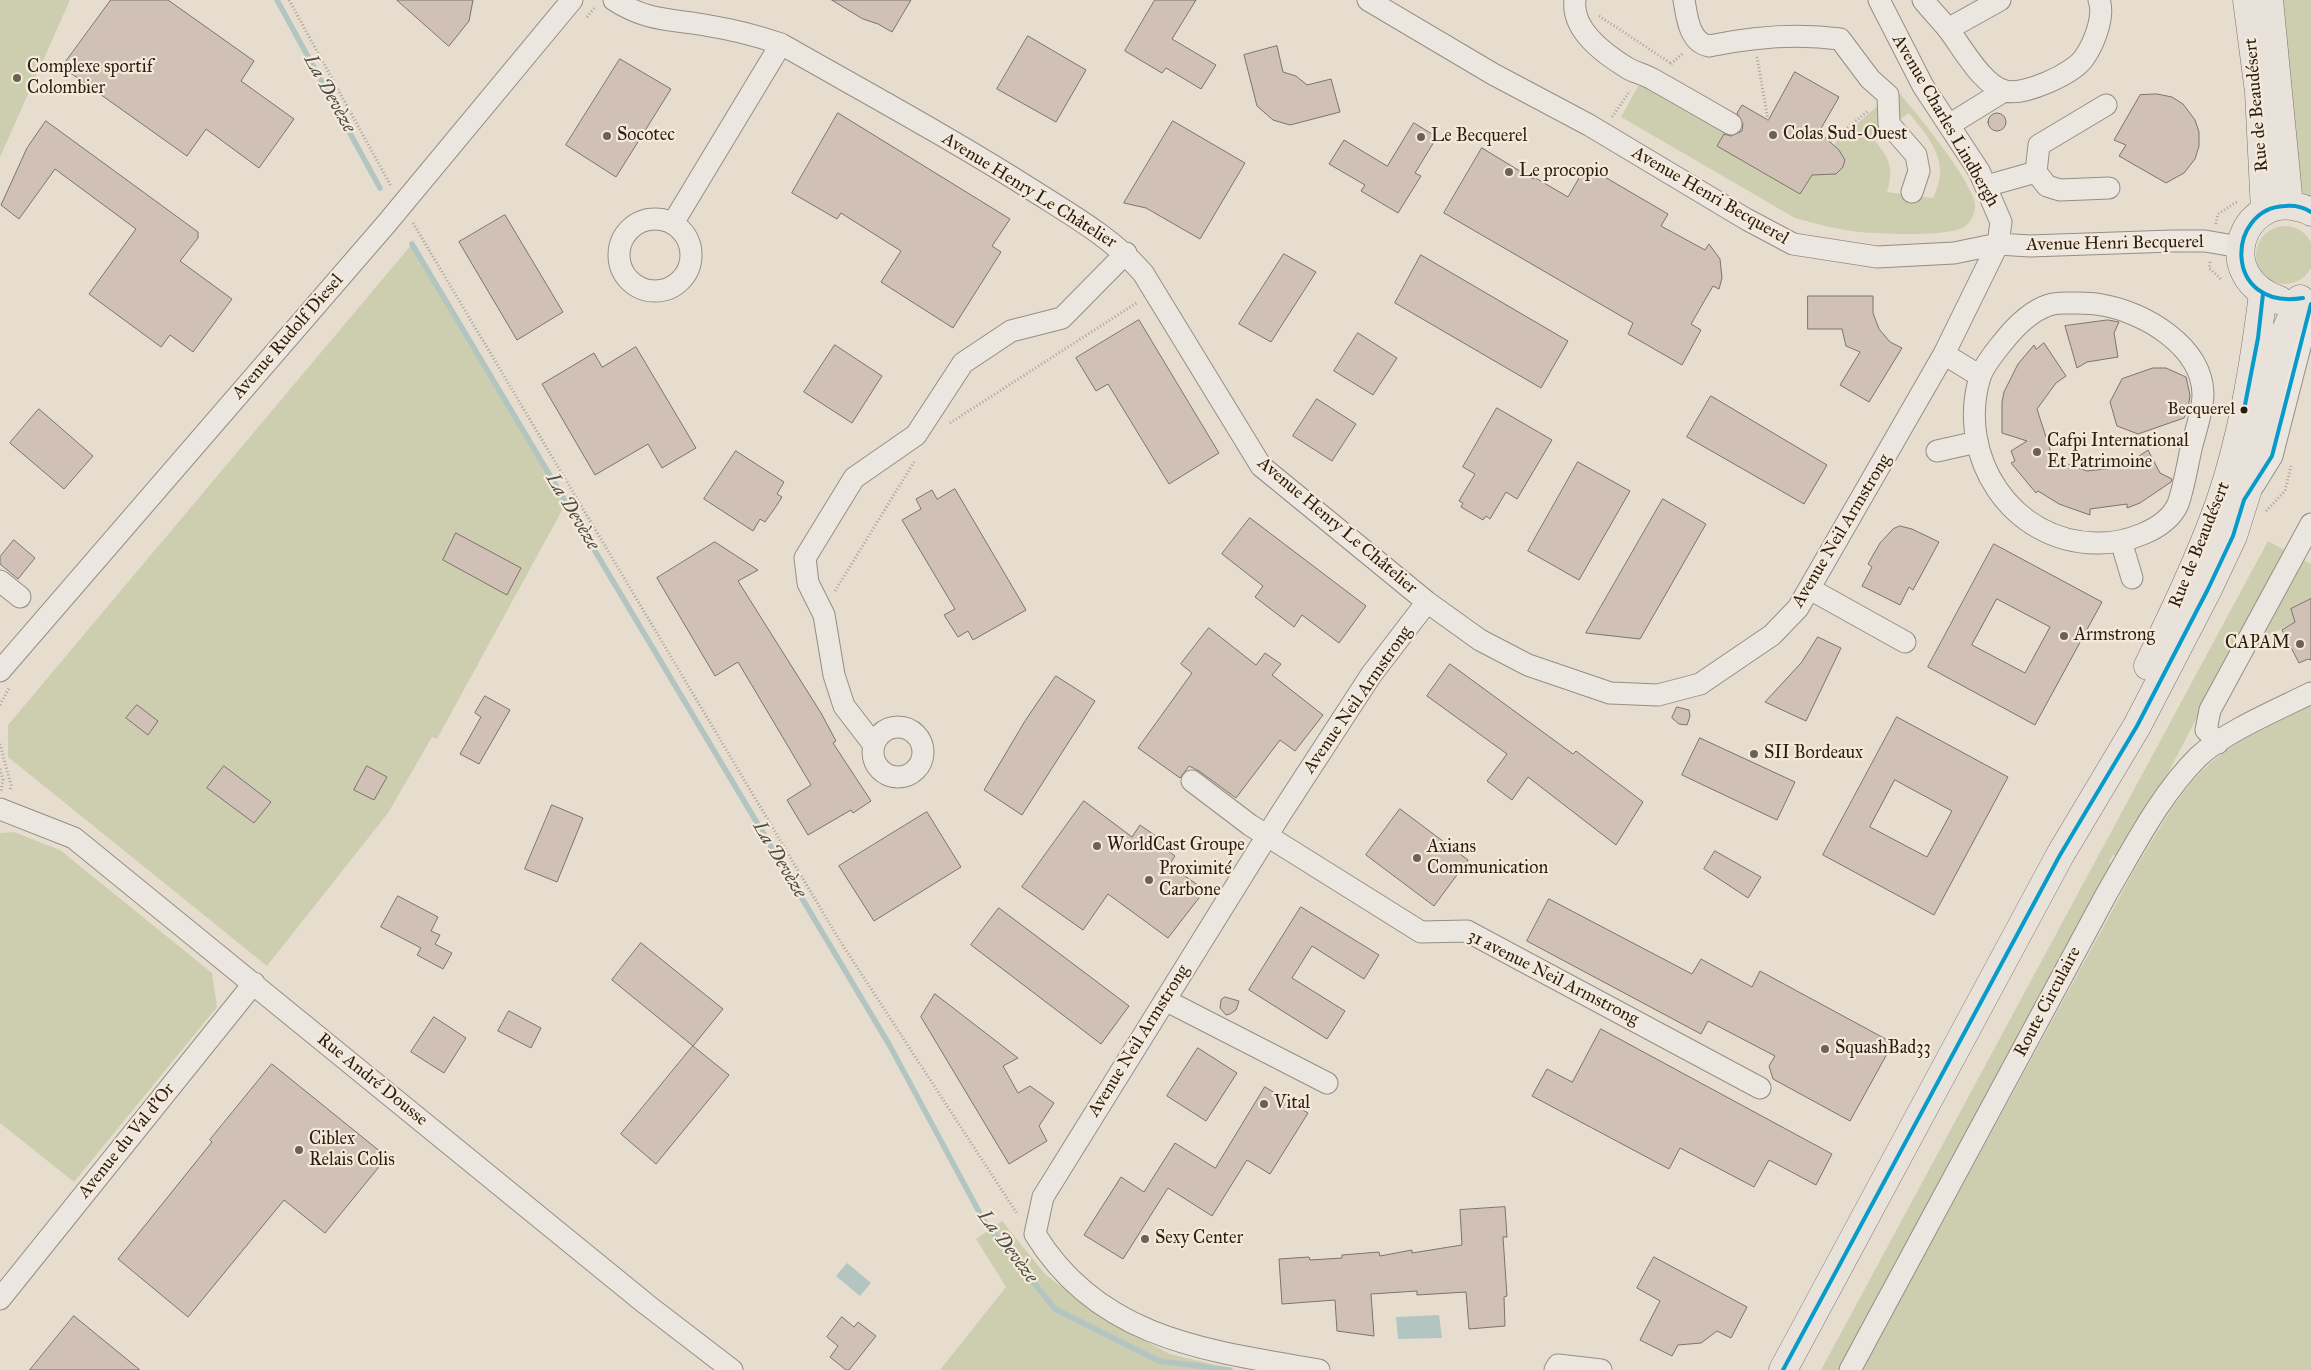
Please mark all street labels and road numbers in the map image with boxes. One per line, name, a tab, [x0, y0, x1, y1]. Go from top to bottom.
street label: Avenue Charles Lindbergh	[1887, 31, 2003, 211]
street label: Rue de Beaudésert	[2240, 37, 2274, 173]
street label: Avenue Henry Le Châtelier	[938, 128, 1120, 254]
street label: Avenue Henri Becquerel	[1628, 142, 1792, 250]
street label: Avenue Henri Becquerel	[2026, 232, 2204, 256]
street label: Avenue Rudolf Diesel	[228, 270, 348, 404]
street label: Avenue Neil Armstrong	[1788, 450, 1896, 612]
street label: Avenue Henry Le Châtelier	[1253, 453, 1421, 599]
street label: Rue de Beaudésert	[2165, 479, 2235, 611]
street label: Avenue Neil Armstrong	[1299, 622, 1417, 778]
street label: 31 avenue Neil Armstrong	[1464, 925, 1642, 1031]
street label: Route Circulaire	[2010, 943, 2086, 1061]
street label: Avenue Neil Armstrong	[1083, 961, 1195, 1121]
street label: Rue André Dousse	[312, 1029, 432, 1131]
street label: Avenue du Val d'Or	[74, 1079, 180, 1203]

